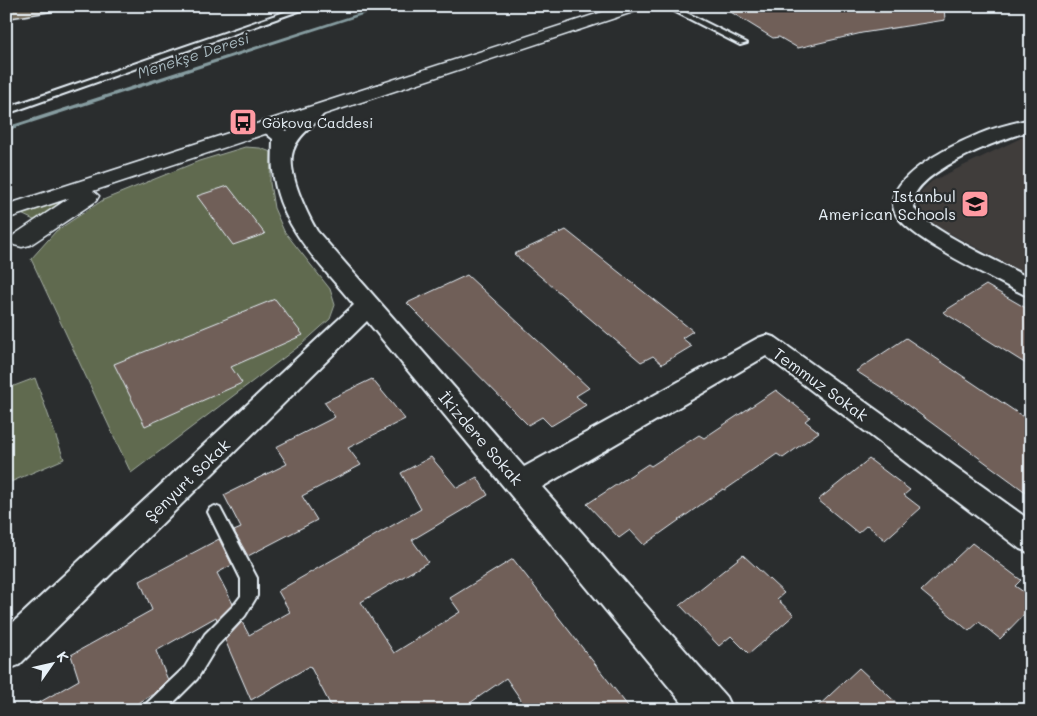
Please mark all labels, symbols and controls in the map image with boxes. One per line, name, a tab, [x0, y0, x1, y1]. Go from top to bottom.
water label: Menekşe Deresi	[134, 27, 252, 83]
bus stop icon: Gökova Caddesi	[228, 107, 258, 137]
place label: Gökova Caddesi	[262, 113, 373, 132]
place label: Istanbul American Schools	[818, 185, 956, 224]
school or university icon: Istanbul American Schools	[960, 189, 990, 219]
street label: Temmuz Sokak	[769, 342, 873, 426]
street label: İkizdere Sokak	[434, 387, 528, 489]
street label: Şenyurt Sokak	[140, 434, 234, 526]
north arrow	[28, 638, 78, 688]
text: K	[53, 647, 74, 666]

